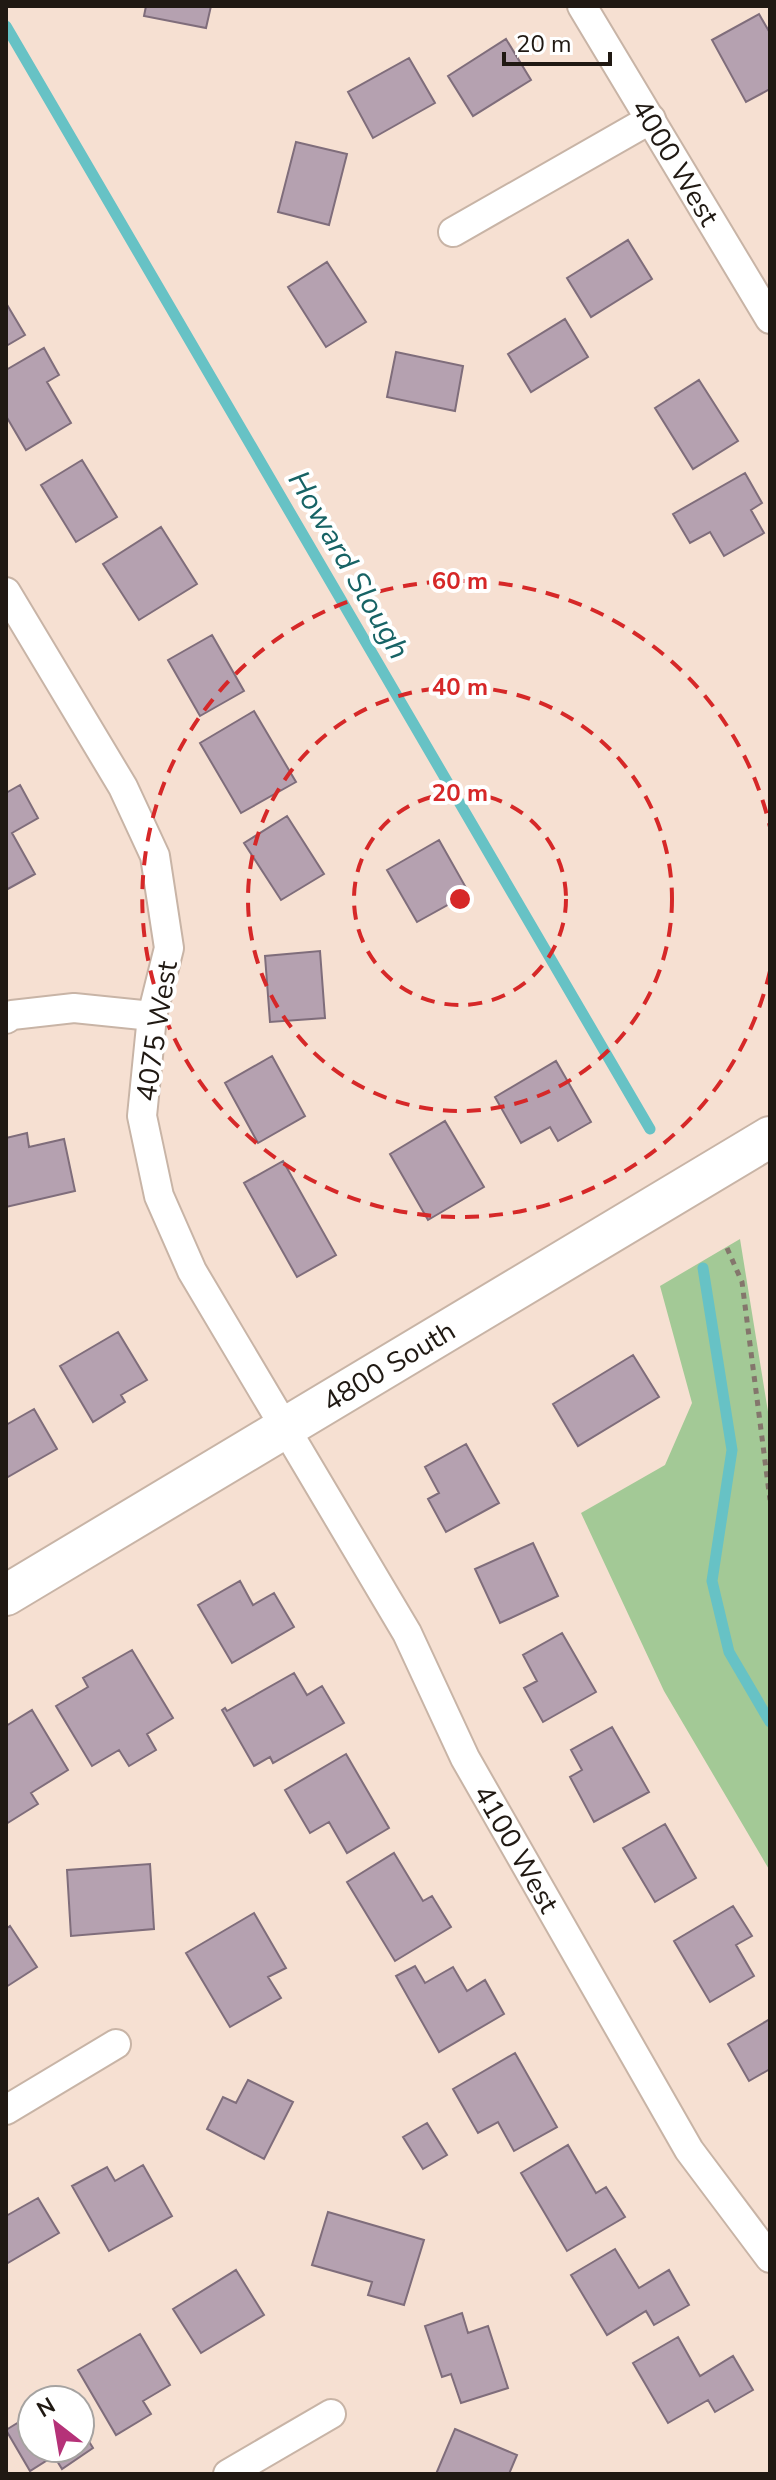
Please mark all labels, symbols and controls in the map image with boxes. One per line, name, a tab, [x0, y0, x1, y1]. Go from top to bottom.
scale bar	[504, 16, 610, 66]
text: 20 m	[516, 28, 572, 60]
street label: 4000 West	[622, 92, 728, 233]
water label: Howard Slough	[278, 464, 419, 667]
text: 60 m	[432, 565, 488, 597]
text: 40 m	[432, 671, 488, 703]
text: 20 m	[432, 777, 488, 809]
centre of rings	[446, 885, 474, 913]
street label: 4075 West	[127, 958, 187, 1104]
street label: 4800 South	[316, 1312, 463, 1421]
street label: 4100 West	[464, 1778, 568, 1920]
north arrow	[16, 2384, 96, 2464]
text: N	[31, 2391, 61, 2425]

